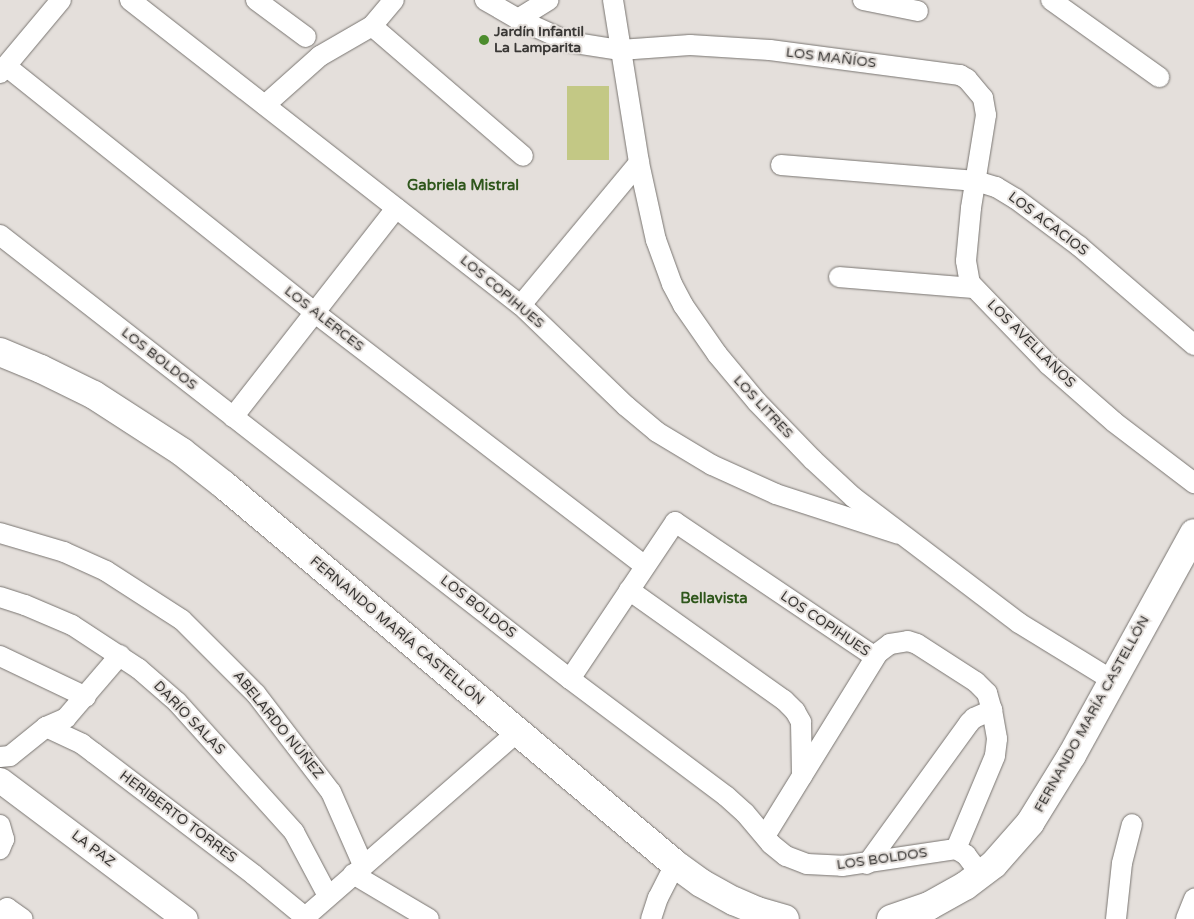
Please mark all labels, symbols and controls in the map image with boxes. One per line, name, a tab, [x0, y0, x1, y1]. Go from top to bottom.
place label: Jardín Infantil La Lamparita	[494, 24, 584, 56]
marker: Jardín Infantil La Lamparita	[478, 34, 490, 46]
street label: LOS MAÑÍOS	[785, 44, 877, 72]
district label: Gabriela Mistral	[407, 177, 519, 195]
street label: LOS ACACIOS	[1005, 189, 1091, 259]
street label: LOS COPIHUES	[457, 252, 547, 332]
street label: LOS ALERCES	[281, 283, 367, 355]
street label: LOS AVELLANOS	[983, 296, 1079, 392]
street label: LOS BOLDOS	[118, 324, 200, 394]
street label: LOS LITRES	[730, 372, 796, 442]
street label: FERNANDO MARÍA CASTELLÓN	[306, 553, 488, 709]
street label: LOS BOLDOS	[437, 572, 519, 642]
street label: LOS COPIHUES	[777, 588, 873, 660]
district label: Bellavista	[680, 590, 748, 608]
street label: FERNANDO MARÍA CASTELLÓN	[1031, 613, 1153, 815]
street label: ABELARDO NÚÑEZ	[229, 668, 327, 782]
street label: DARÍO SALAS	[150, 678, 228, 758]
street label: HERIBERTO TORRES	[116, 767, 240, 867]
street label: LA PAZ	[68, 827, 118, 871]
street label: LOS BOLDOS	[836, 844, 928, 874]

